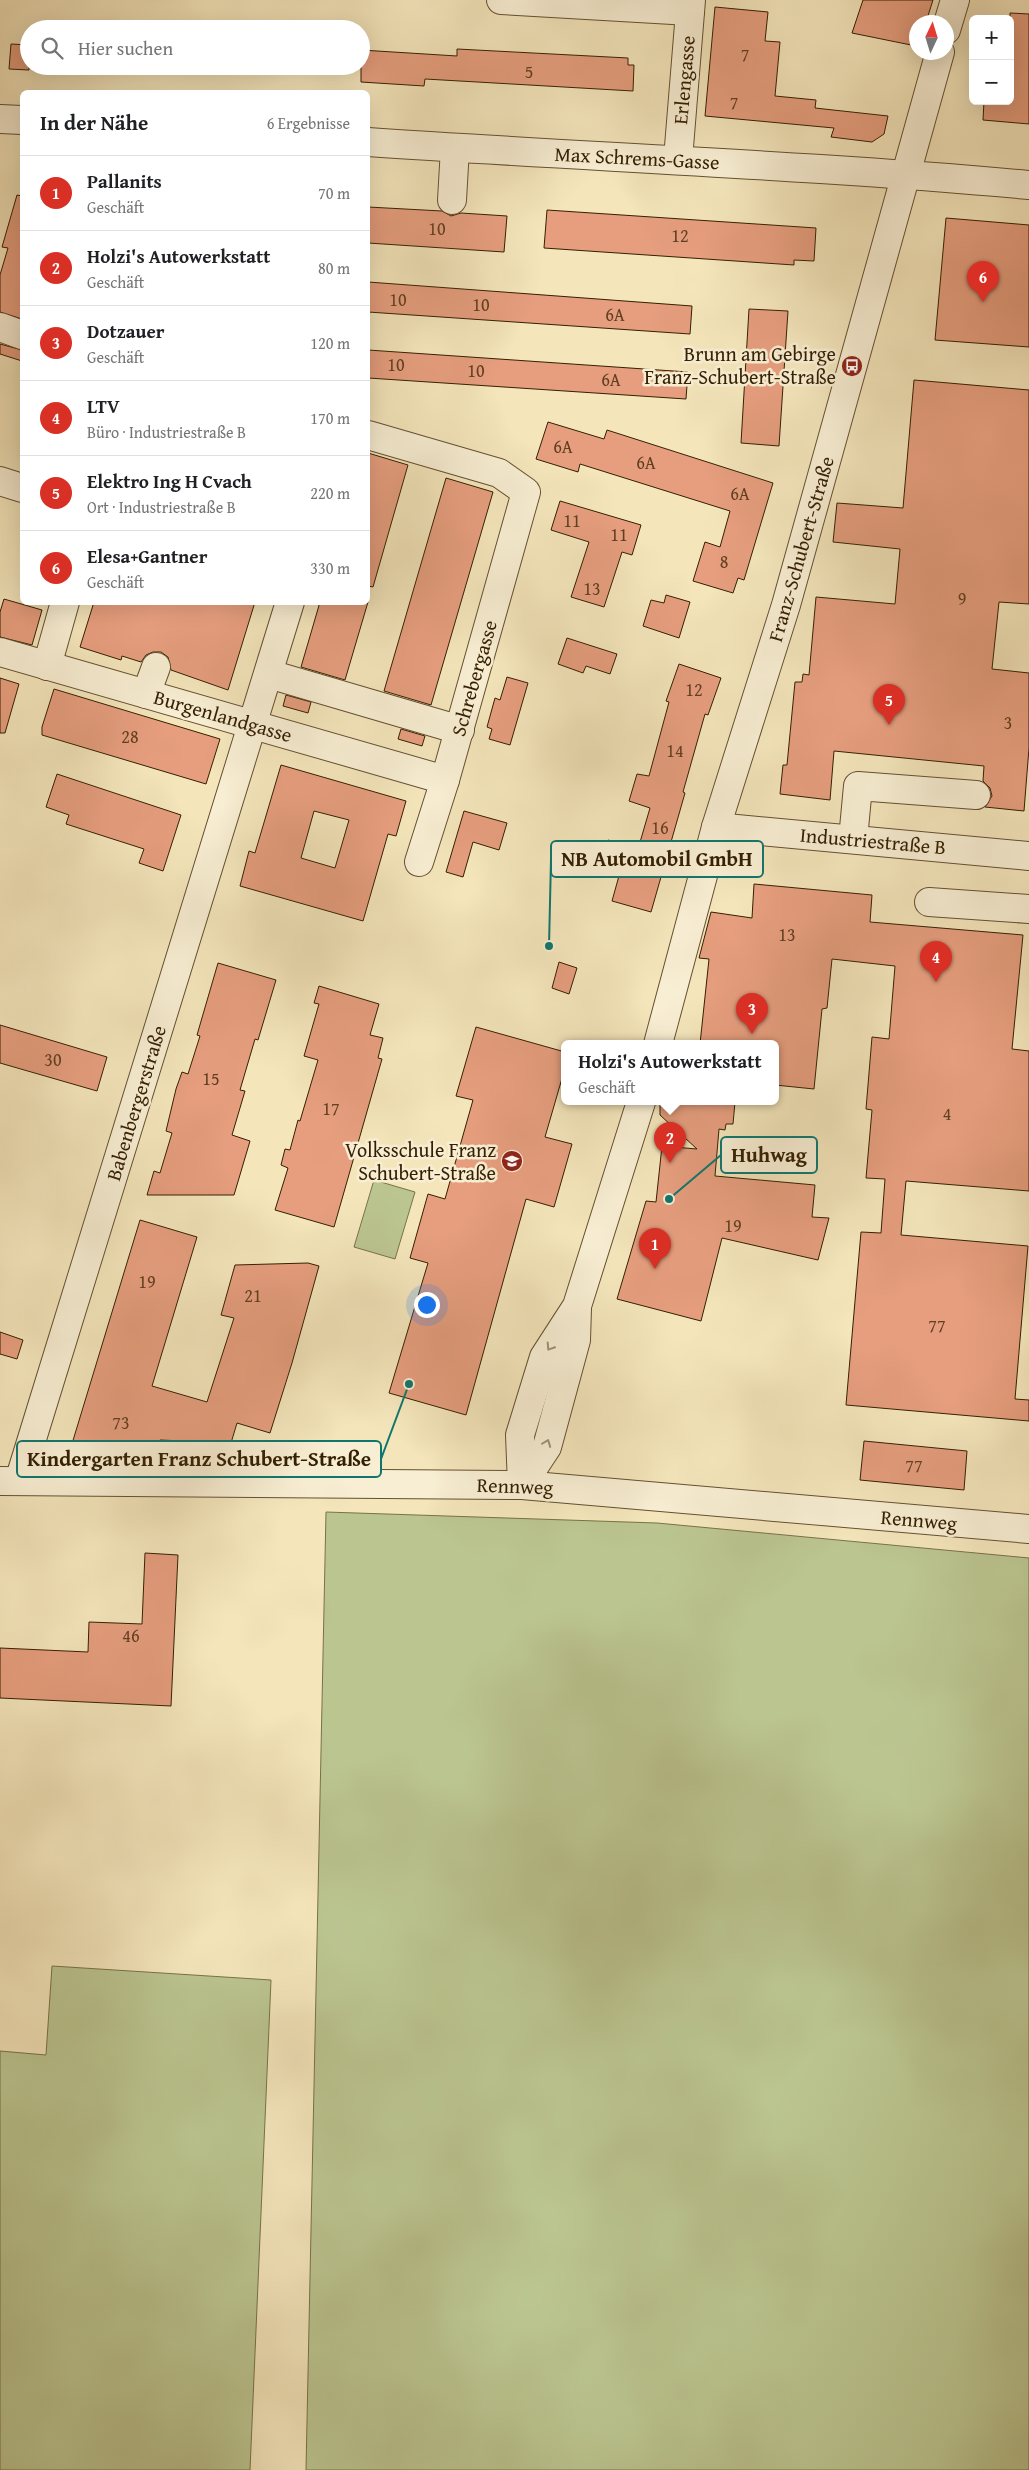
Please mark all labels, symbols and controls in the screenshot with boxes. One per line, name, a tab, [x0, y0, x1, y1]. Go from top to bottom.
north arrow	[909, 15, 954, 60]
map controls	[969, 15, 1014, 105]
button: +	[969, 15, 1014, 60]
search box	[20, 20, 370, 75]
icon: search	[38, 34, 66, 62]
text: Hier suchen	[78, 34, 173, 62]
street label: Erlengasse	[665, 34, 702, 126]
house number: 7	[741, 41, 749, 68]
house number: 5	[525, 58, 533, 85]
button: −	[969, 60, 1014, 105]
house number: 7	[730, 89, 738, 116]
text: In der Nähe	[40, 107, 148, 138]
text: 6 Ergebnisse	[267, 111, 350, 135]
street label: Max Schrems-Gasse	[554, 139, 720, 176]
text: Pallanits	[87, 167, 162, 195]
text: 1	[52, 181, 60, 205]
text: 70 m	[318, 181, 350, 205]
text: Geschäft	[87, 195, 144, 219]
house number: 10	[428, 215, 446, 242]
house number: 12	[671, 222, 689, 249]
text: Holzi's Autowerkstatt	[87, 242, 270, 270]
text: 2	[52, 256, 60, 280]
text: 80 m	[318, 256, 350, 280]
pin: 6	[967, 261, 999, 302]
text: Geschäft	[87, 270, 144, 294]
house number: 10	[389, 286, 407, 313]
house number: 10	[472, 291, 490, 318]
house number: 6A	[605, 301, 625, 328]
text: Dotzauer	[87, 317, 164, 345]
text: 3	[52, 331, 60, 355]
text: 120 m	[310, 331, 350, 355]
place label: Brunn am Gebirge Franz-Schubert-Straße	[644, 339, 836, 391]
text: Geschäft	[87, 345, 144, 369]
house number: 10	[387, 351, 405, 378]
bus stop icon: Brunn am Gebirge Franz-Schubert-Straße	[840, 354, 864, 378]
house number: 10	[467, 357, 485, 384]
house number: 6A	[601, 366, 621, 393]
text: LTV	[87, 392, 120, 420]
text: 4	[52, 406, 60, 430]
text: 170 m	[310, 406, 350, 430]
text: Büro · Industriestraße B	[87, 420, 246, 444]
house number: 6A	[553, 433, 573, 460]
house number: 6A	[636, 449, 656, 476]
street label: Franz-Schubert-Straße	[760, 453, 841, 645]
text: Elektro Ing H Cvach	[87, 467, 252, 495]
house number: 6A	[730, 480, 750, 507]
text: 5	[52, 481, 60, 505]
text: 220 m	[310, 481, 350, 505]
text: Ort · Industriestraße B	[87, 495, 236, 519]
house number: 11	[563, 507, 581, 534]
house number: 11	[610, 521, 628, 548]
text: Elesa+Gantner	[87, 542, 207, 570]
house number: 8	[720, 548, 728, 575]
text: 6	[52, 556, 60, 580]
text: 330 m	[310, 556, 350, 580]
text: Geschäft	[87, 570, 144, 594]
house number: 13	[583, 575, 601, 602]
house number: 9	[958, 585, 966, 612]
street label: Schrebergasse	[443, 616, 504, 739]
house number: 12	[685, 676, 703, 703]
street label: Burgenlandgasse	[151, 682, 296, 749]
pin: 5	[873, 684, 905, 725]
house number: 3	[1004, 709, 1012, 736]
house number: 28	[121, 723, 139, 750]
house number: 14	[666, 737, 684, 764]
house number: 16	[651, 814, 669, 841]
street label: Industriestraße B	[799, 820, 947, 861]
callout: NB Automobil GmbH	[551, 841, 763, 877]
text: NB Automobil GmbH	[561, 843, 753, 874]
house number: 13	[778, 921, 796, 948]
pin: 4	[920, 941, 952, 982]
pin: 3	[736, 993, 768, 1034]
street label: Babenbergerstraße	[98, 1022, 173, 1184]
popup	[561, 1040, 779, 1105]
house number: 30	[44, 1046, 62, 1073]
text: Holzi's Autowerkstatt	[578, 1047, 762, 1075]
house number: 15	[202, 1065, 220, 1092]
text: Geschäft	[578, 1075, 636, 1099]
house number: 17	[322, 1095, 340, 1122]
house number: 4	[943, 1100, 951, 1127]
pin: 2	[654, 1122, 686, 1163]
place label: Volksschule Franz Schubert-Straße	[345, 1135, 496, 1187]
callout: Huhwag	[721, 1137, 817, 1173]
text: Huhwag	[731, 1139, 808, 1170]
school or university icon: Volksschule Franz Schubert-Straße	[500, 1149, 524, 1173]
house number: 19	[724, 1212, 742, 1239]
pin: 1	[639, 1228, 671, 1269]
house number: 19	[138, 1268, 156, 1295]
house number: 21	[244, 1282, 262, 1309]
your location	[414, 1292, 440, 1318]
house number: 77	[928, 1312, 946, 1339]
one-way arrow	[547, 1341, 557, 1350]
house number: 73	[112, 1409, 130, 1436]
one-way arrow	[541, 1439, 551, 1448]
callout: Kindergarten Franz Schubert-Straße	[17, 1441, 381, 1477]
text: Kindergarten Franz Schubert-Straße	[27, 1443, 371, 1474]
house number: 77	[905, 1452, 923, 1479]
street label: Rennweg	[476, 1470, 554, 1501]
street label: Rennweg	[880, 1502, 958, 1537]
house number: 46	[122, 1622, 140, 1649]

